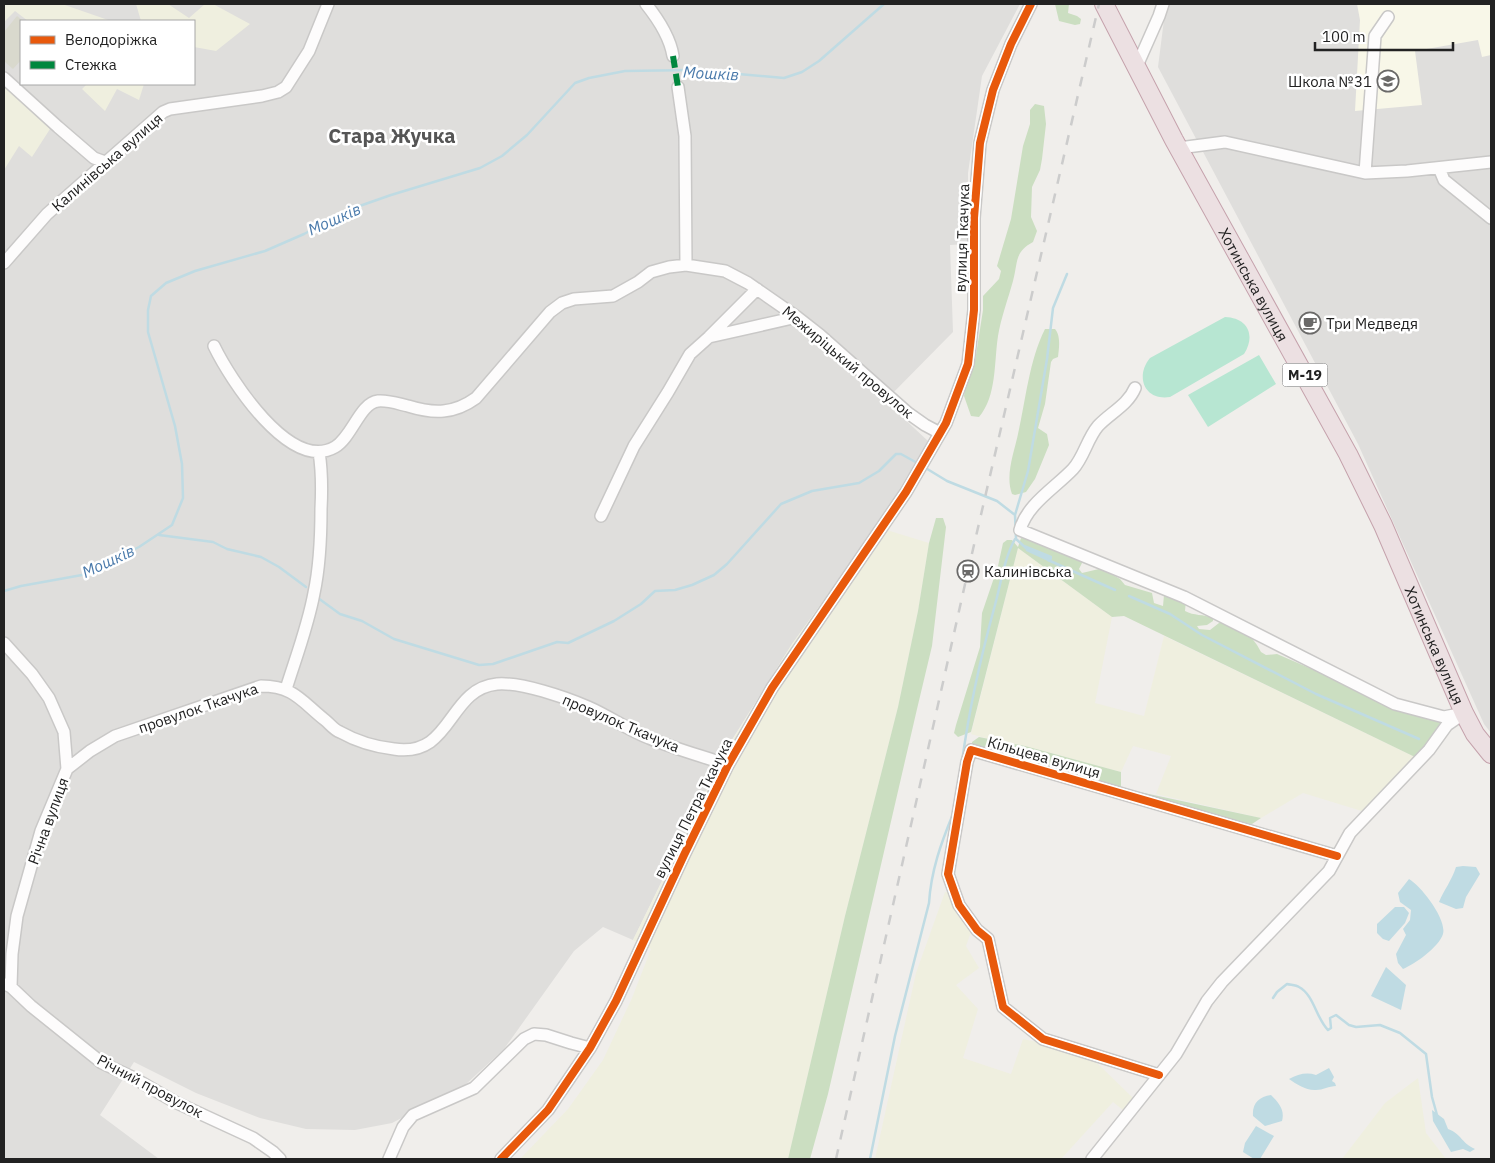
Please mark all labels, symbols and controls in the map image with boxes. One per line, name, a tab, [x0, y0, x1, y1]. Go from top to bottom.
legend	[20, 20, 195, 85]
scale bar	[1315, 20, 1452, 52]
text: 100 m	[1322, 27, 1366, 46]
text: Велодоріжка	[65, 30, 157, 49]
text: Стежка	[65, 55, 117, 74]
water label: Мошків	[683, 62, 739, 84]
school or university icon: Школа №31	[1376, 69, 1400, 93]
place label: Школа №31	[1288, 72, 1372, 91]
street label: Калинівська вулиця	[48, 109, 166, 215]
district label: Стара Жучка	[328, 122, 456, 149]
street label: вулиця Ткачука	[951, 183, 973, 293]
water label: Мошків	[304, 198, 364, 240]
street label: Хотинська вулиця	[1215, 224, 1293, 344]
street label: Межиріцький провулок	[778, 302, 918, 422]
cafe icon: Три Медведя	[1298, 311, 1322, 335]
place label: Три Медведя	[1326, 314, 1418, 333]
road number: М-19	[1282, 364, 1328, 386]
water label: Мошків	[78, 540, 138, 582]
station icon: Калинівська	[956, 559, 980, 583]
place label: Калинівська	[984, 562, 1072, 581]
street label: Хотинська вулиця	[1401, 583, 1469, 707]
street label: провулок Ткачука	[136, 679, 260, 737]
street label: провулок Ткачука	[560, 690, 682, 756]
street label: Кільцева вулиця	[985, 732, 1103, 782]
street label: вулиця Петра Ткачука	[649, 735, 737, 881]
street label: Річна вулиця	[23, 775, 73, 867]
street label: Річний провулок	[94, 1050, 206, 1122]

